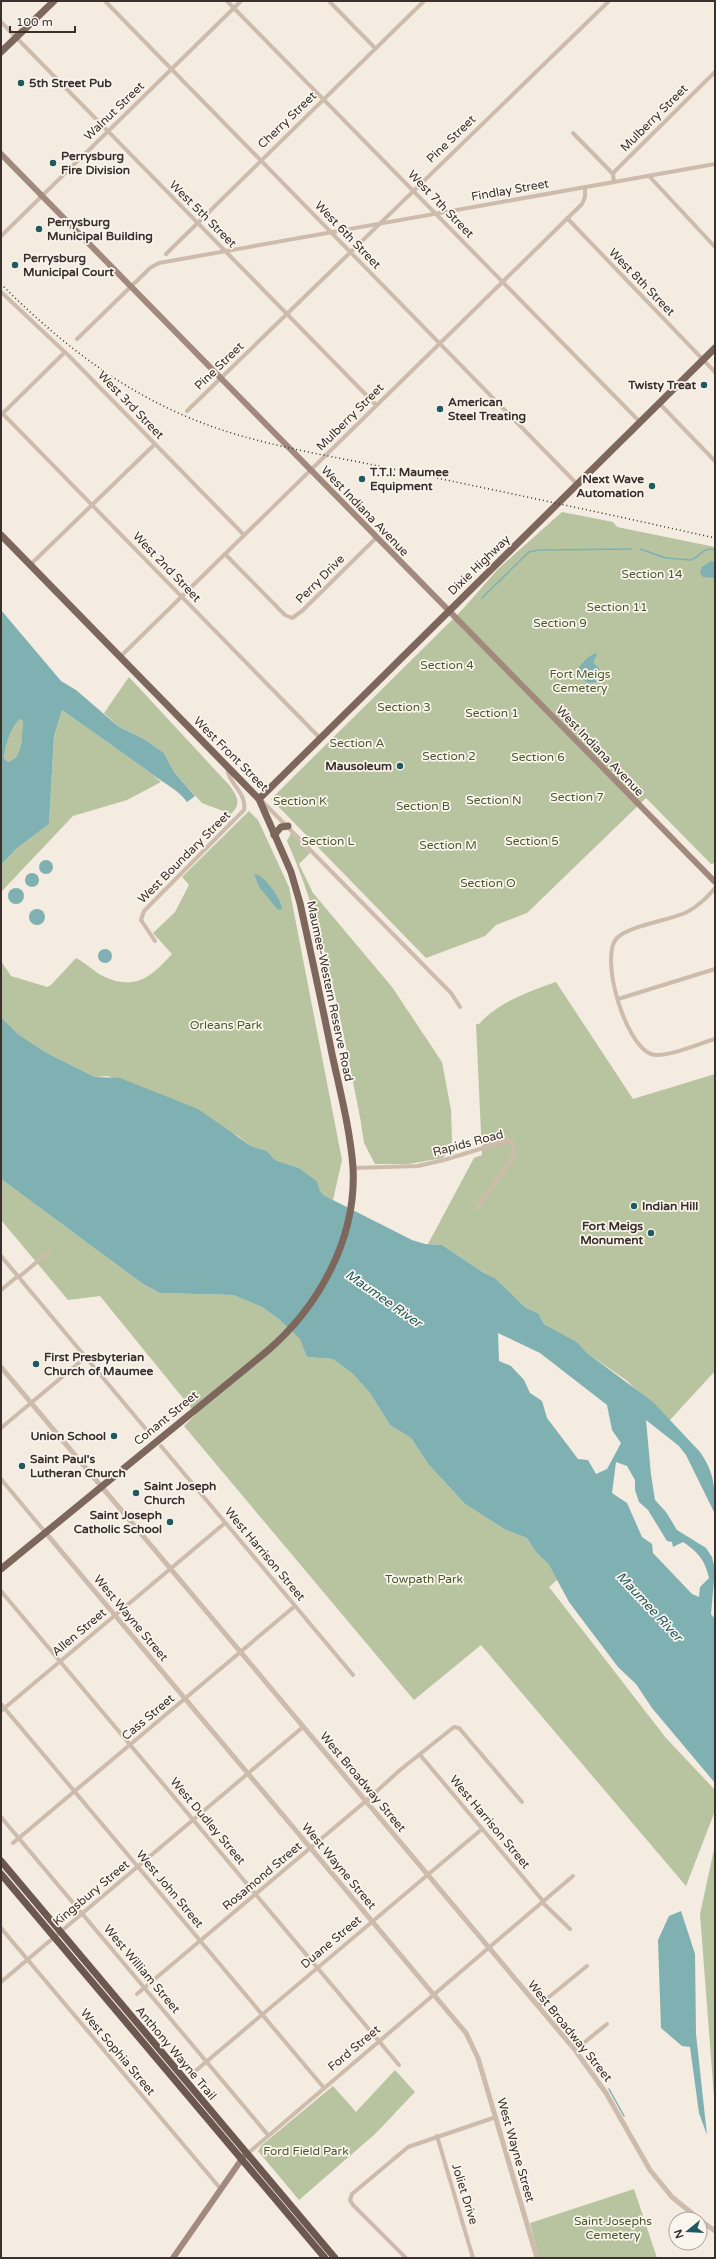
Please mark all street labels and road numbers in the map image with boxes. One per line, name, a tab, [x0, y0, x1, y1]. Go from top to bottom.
street label: Walnut Street	[81, 79, 147, 143]
street label: Mulberry Street	[618, 81, 691, 154]
street label: Cherry Street	[255, 88, 319, 151]
street label: Pine Street	[424, 112, 479, 166]
street label: West 7th Street	[405, 167, 477, 241]
street label: Findlay Street	[470, 176, 550, 204]
street label: West 5th Street	[167, 178, 240, 251]
street label: West 6th Street	[312, 198, 384, 272]
street label: West 8th Street	[606, 245, 678, 319]
street label: Pine Street	[192, 339, 247, 393]
street label: West 3rd Street	[95, 368, 167, 442]
street label: Mulberry Street	[314, 380, 387, 453]
street label: West Indiana Avenue	[318, 463, 412, 559]
street label: West 2nd Street	[130, 529, 204, 605]
street label: Dixie Highway	[445, 532, 513, 598]
street label: Perry Drive	[293, 552, 347, 606]
street label: West Indiana Avenue	[553, 703, 647, 799]
street label: West Front Street	[191, 714, 271, 794]
street label: West Boundary Street	[135, 808, 233, 906]
street label: Maumee-Western Reserve Road	[304, 899, 356, 1083]
street label: Rapids Road	[431, 1127, 505, 1159]
street label: Conant Street	[131, 1388, 201, 1448]
street label: West Harrison Street	[222, 1504, 308, 1604]
street label: West Wayne Street	[91, 1572, 171, 1664]
street label: Allen Street	[49, 1605, 109, 1659]
street label: Cass Street	[119, 1691, 177, 1743]
street label: West Broadway Street	[317, 1729, 409, 1835]
street label: West Harrison Street	[447, 1772, 533, 1872]
street label: West Dudley Street	[168, 1775, 249, 1868]
street label: West Wayne Street	[299, 1820, 379, 1912]
street label: Rosamond Street	[220, 1839, 305, 1913]
street label: West John Street	[134, 1847, 207, 1931]
street label: Kingsbury Street	[50, 1857, 132, 1929]
street label: Duane Street	[298, 1912, 364, 1971]
street label: West William Street	[101, 1922, 183, 2016]
street label: West Broadway Street	[525, 1978, 615, 2085]
street label: Anthony Wayne Trail	[133, 2003, 219, 2103]
street label: West Sophia Street	[78, 2006, 159, 2098]
street label: Ford Street	[325, 2022, 383, 2074]
street label: West Wayne Street	[494, 2096, 538, 2204]
street label: Joliet Drive	[449, 2162, 481, 2226]

